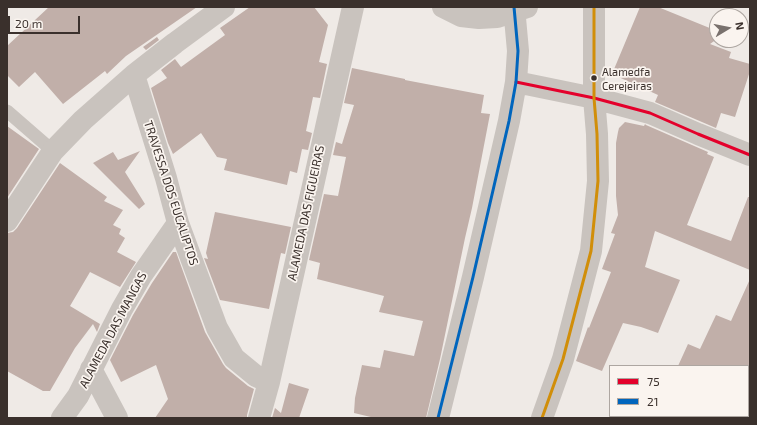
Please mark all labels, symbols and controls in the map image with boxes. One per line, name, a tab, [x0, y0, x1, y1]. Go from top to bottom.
scale bar	[10, 8, 82, 34]
north arrow	[709, 8, 749, 48]
text: 20 m	[15, 16, 42, 30]
text: N	[733, 21, 747, 31]
place label: Alamedfa Cerejeiras	[602, 65, 652, 91]
marker: Alamedfa Cerejeiras	[589, 73, 599, 83]
street label: TRAVESSA DOS EUCALIPTOS	[141, 119, 201, 267]
street label: ALAMEDA DAS FIGUEIRAS	[285, 144, 327, 282]
street label: ALAMEDA DAS MANGAS	[76, 270, 150, 390]
legend	[609, 365, 749, 417]
text: 75	[647, 374, 660, 388]
text: 21	[647, 394, 659, 408]

